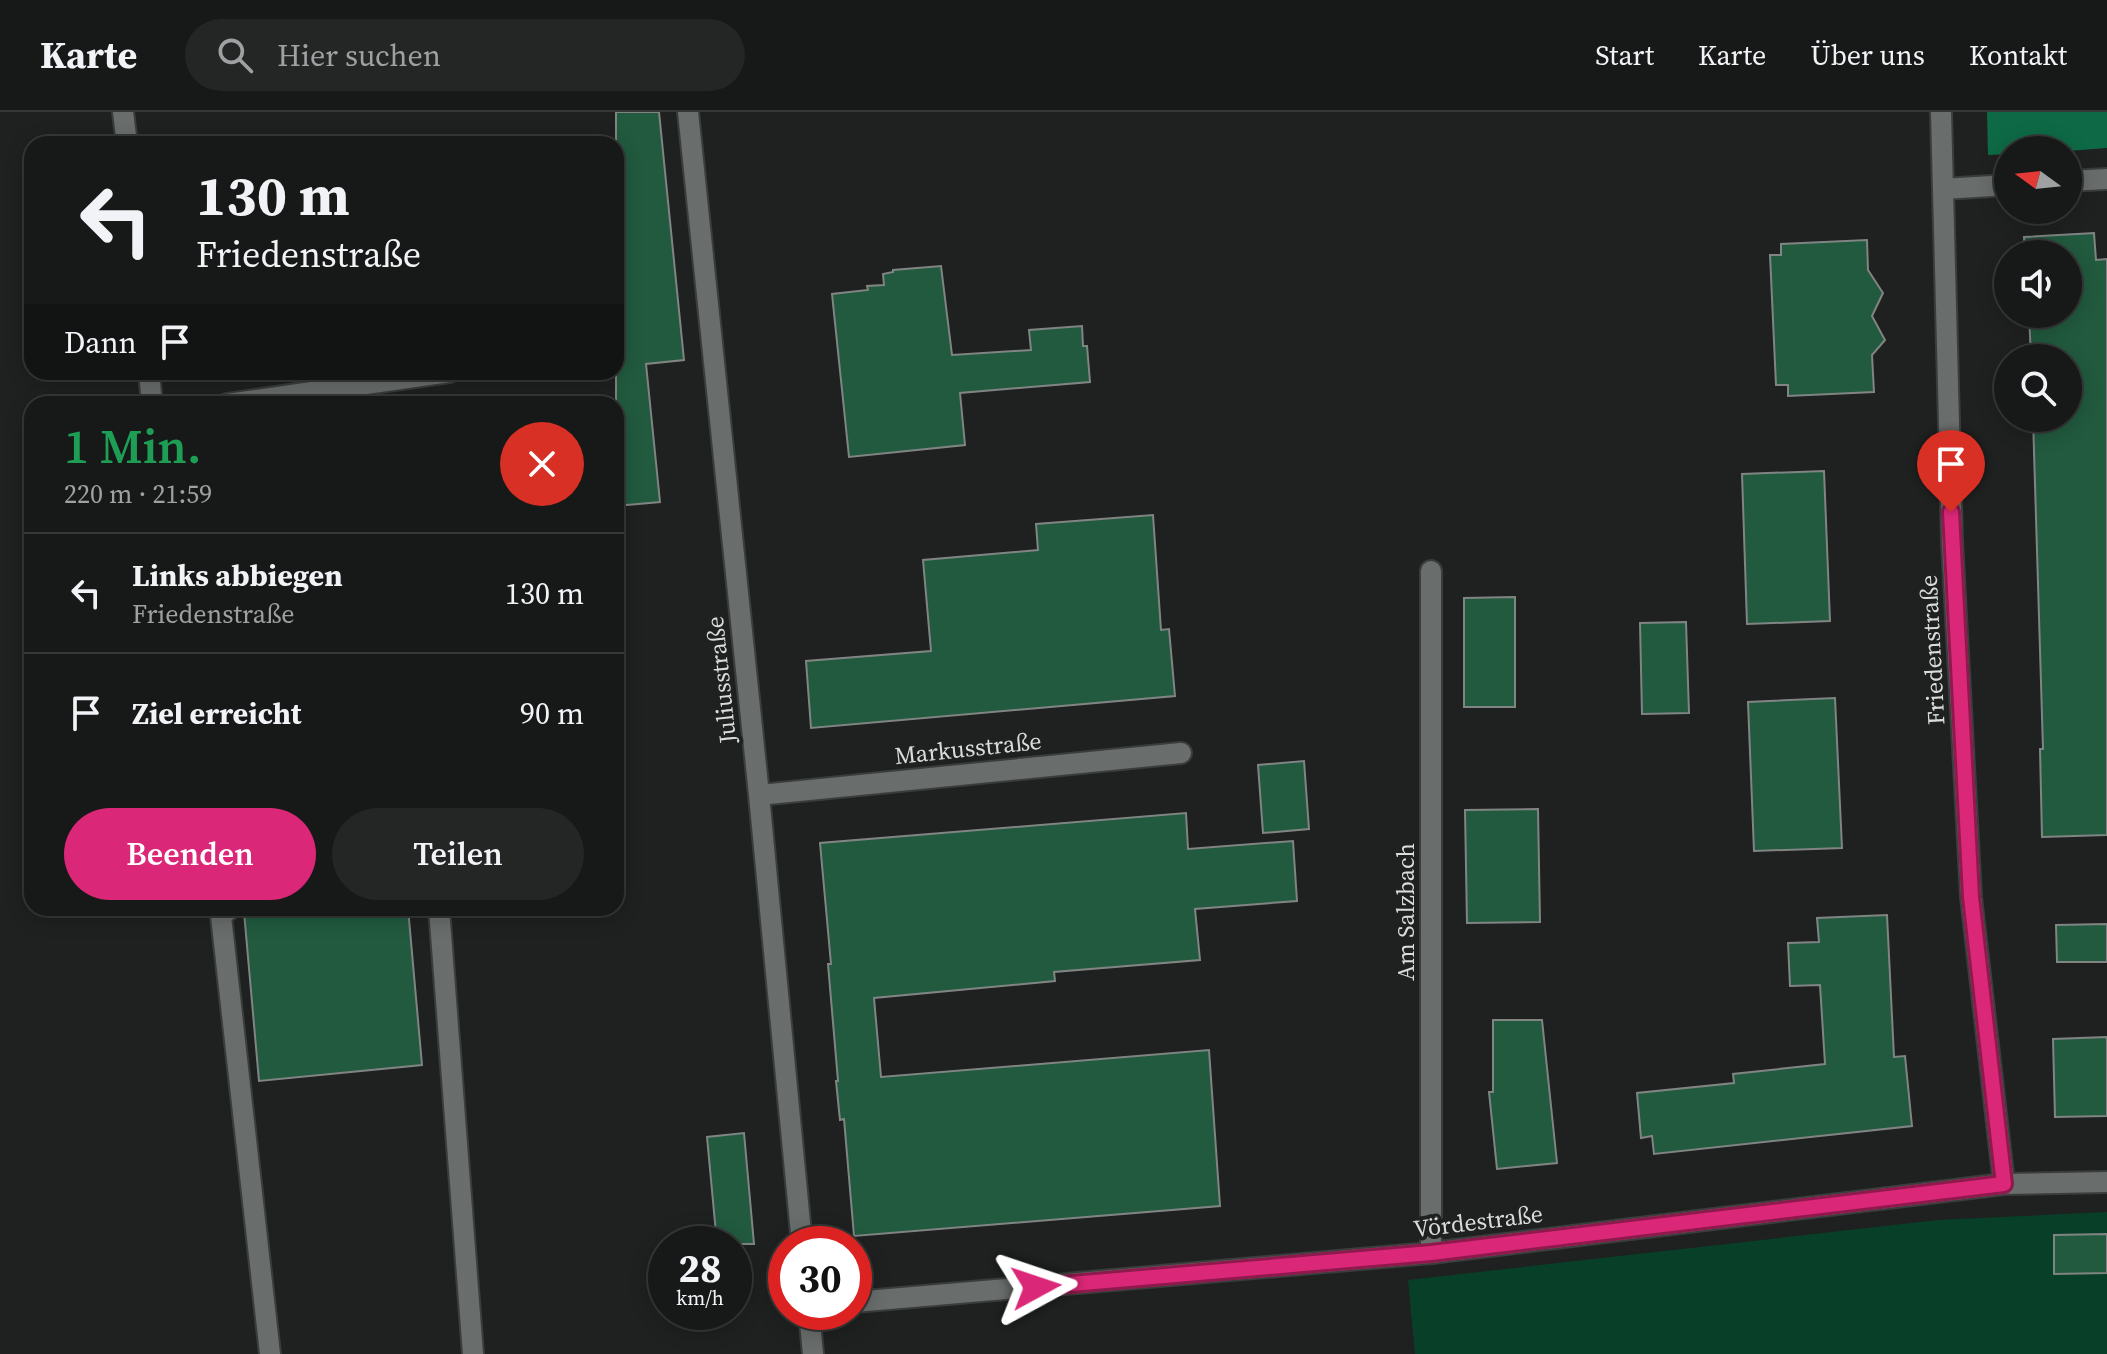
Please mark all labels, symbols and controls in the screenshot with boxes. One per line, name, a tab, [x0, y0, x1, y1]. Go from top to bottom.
search box	[185, 19, 745, 91]
text: Karte	[40, 29, 137, 81]
icon: search	[213, 33, 257, 77]
text: Hier suchen	[277, 35, 441, 76]
text: Start	[1595, 36, 1654, 74]
text: Karte	[1698, 36, 1766, 74]
text: Über uns	[1810, 36, 1925, 74]
text: Kontakt	[1969, 36, 2067, 74]
north arrow	[1994, 136, 2082, 224]
map controls	[1994, 136, 2082, 432]
text: 130 m	[196, 157, 350, 234]
icon: left	[64, 168, 168, 272]
text: Friedenstraße	[196, 230, 421, 279]
button: sound	[1994, 240, 2082, 328]
icon: arrive	[153, 320, 197, 364]
text: Dann	[64, 322, 137, 363]
button: search	[1994, 344, 2082, 432]
text: 1 Min.	[64, 413, 201, 479]
button: close	[500, 422, 584, 506]
pin	[1917, 430, 1985, 512]
icon: arrive	[1929, 442, 1973, 486]
text: 220 m · 21:59	[64, 476, 212, 512]
text: Links abbiegen	[132, 555, 343, 596]
icon: left	[64, 571, 108, 615]
text: 130 m	[505, 573, 584, 614]
street label: Friedenstraße	[1912, 574, 1952, 726]
text: Friedenstraße	[132, 596, 295, 632]
street label: Juliusstraße	[698, 615, 744, 746]
icon: arrive	[64, 691, 108, 735]
text: Ziel erreicht	[132, 693, 301, 734]
text: 90 m	[520, 693, 584, 734]
street label: Markusstraße	[893, 724, 1043, 772]
button: Beenden	[64, 808, 316, 900]
button: Teilen	[332, 808, 584, 900]
street label: Am Salzbach	[1389, 843, 1422, 981]
street label: Vördestraße	[1411, 1197, 1545, 1245]
speed limit sign: 30	[768, 1226, 872, 1330]
text: 28	[678, 1241, 722, 1295]
position arrow	[994, 1245, 1078, 1329]
text: km/h	[676, 1284, 724, 1312]

